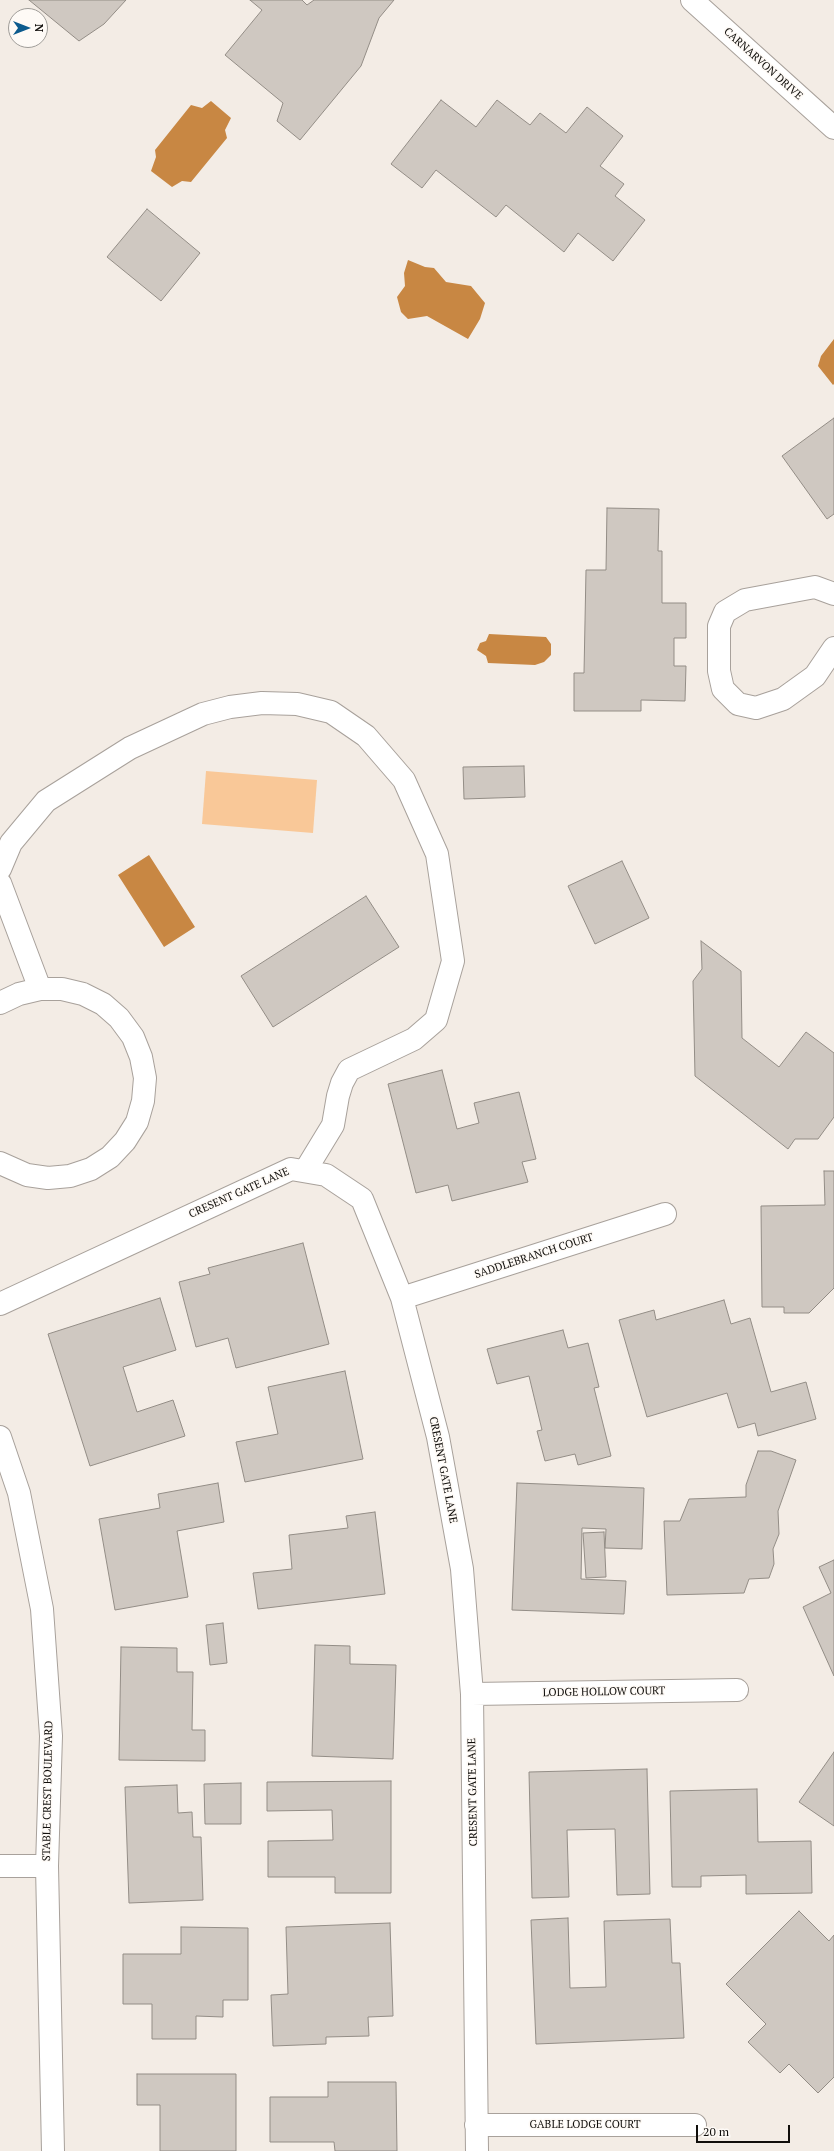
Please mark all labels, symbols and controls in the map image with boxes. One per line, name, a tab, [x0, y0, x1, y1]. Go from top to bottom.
north arrow	[8, 8, 48, 48]
text: N	[32, 24, 46, 32]
street label: CARNARVON DRIVE	[721, 25, 805, 103]
street label: CRESENT GATE LANE	[187, 1165, 291, 1221]
street label: SADDLEBRANCH COURT	[473, 1231, 595, 1281]
street label: CRESENT GATE LANE	[426, 1416, 460, 1524]
street label: LODGE HOLLOW COURT	[543, 1684, 665, 1700]
street label: STABLE CREST BOULEVARD	[40, 1721, 56, 1861]
street label: CRESENT GATE LANE	[465, 1738, 481, 1846]
scale bar	[698, 2117, 792, 2143]
street label: GABLE LODGE COURT	[530, 2118, 640, 2132]
text: 20 m	[703, 2124, 729, 2139]

